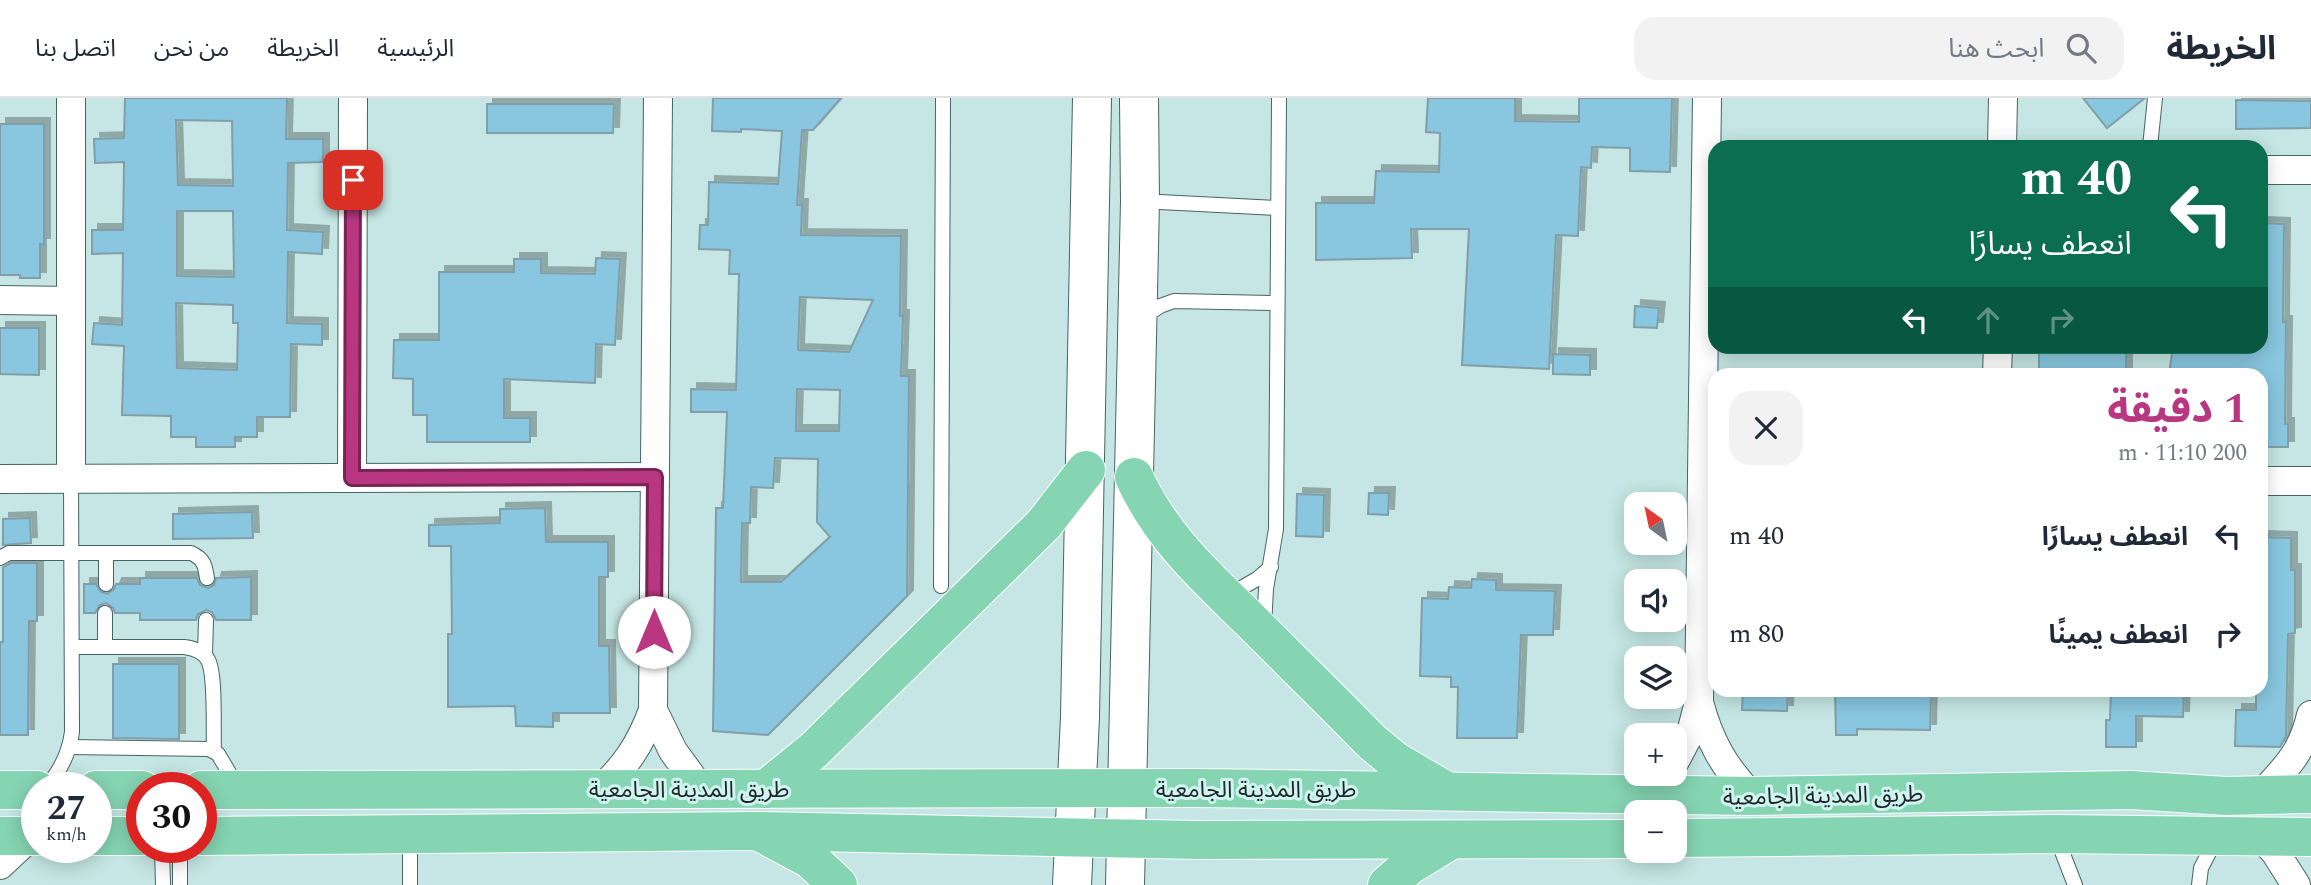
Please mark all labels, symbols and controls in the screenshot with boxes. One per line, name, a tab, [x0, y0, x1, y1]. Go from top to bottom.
search box	[1634, 17, 2124, 80]
text: الخريطة	[2166, 24, 2276, 74]
text: ابحث هنا	[1948, 29, 2044, 69]
icon: search	[2062, 29, 2100, 67]
text: اتصل بنا	[35, 31, 116, 67]
text: من نحن	[154, 31, 229, 67]
text: الخريطة	[267, 31, 339, 67]
text: الرئيسية	[377, 31, 454, 67]
text: 40 m	[2021, 142, 2132, 217]
pin	[323, 150, 383, 210]
icon: arrive	[334, 161, 372, 199]
icon: left	[2156, 168, 2247, 259]
text: انعطف يسارًا	[1969, 220, 2132, 269]
icon: left	[1896, 301, 1934, 339]
icon: ahead	[1969, 301, 2007, 339]
icon: right	[2042, 301, 2080, 339]
text: 1 دقيقة	[2107, 378, 2247, 441]
button: close	[1729, 391, 1803, 465]
text: 200 m · 11:10	[2118, 436, 2247, 471]
north arrow	[1624, 492, 1687, 555]
map controls	[1624, 492, 1687, 863]
text: 40 m	[1729, 516, 1784, 556]
text: انعطف يسارًا	[2042, 517, 2188, 557]
icon: left	[2209, 517, 2247, 555]
button: sound	[1624, 569, 1687, 632]
position arrow	[617, 595, 691, 669]
text: 80 m	[1729, 614, 1784, 654]
text: انعطف يمينًا	[2049, 615, 2188, 655]
icon: right	[2209, 615, 2247, 653]
button: layers	[1624, 646, 1687, 709]
button: +	[1624, 723, 1687, 786]
speed limit sign: 30	[126, 772, 217, 863]
street label: طريق المدينة الجامعية	[589, 773, 789, 808]
street label: طريق المدينة الجامعية	[1156, 773, 1356, 808]
street label: طريق المدينة الجامعية	[1722, 777, 1924, 816]
text: 27	[47, 782, 86, 835]
button: −	[1624, 800, 1687, 863]
text: km/h	[46, 821, 87, 848]

